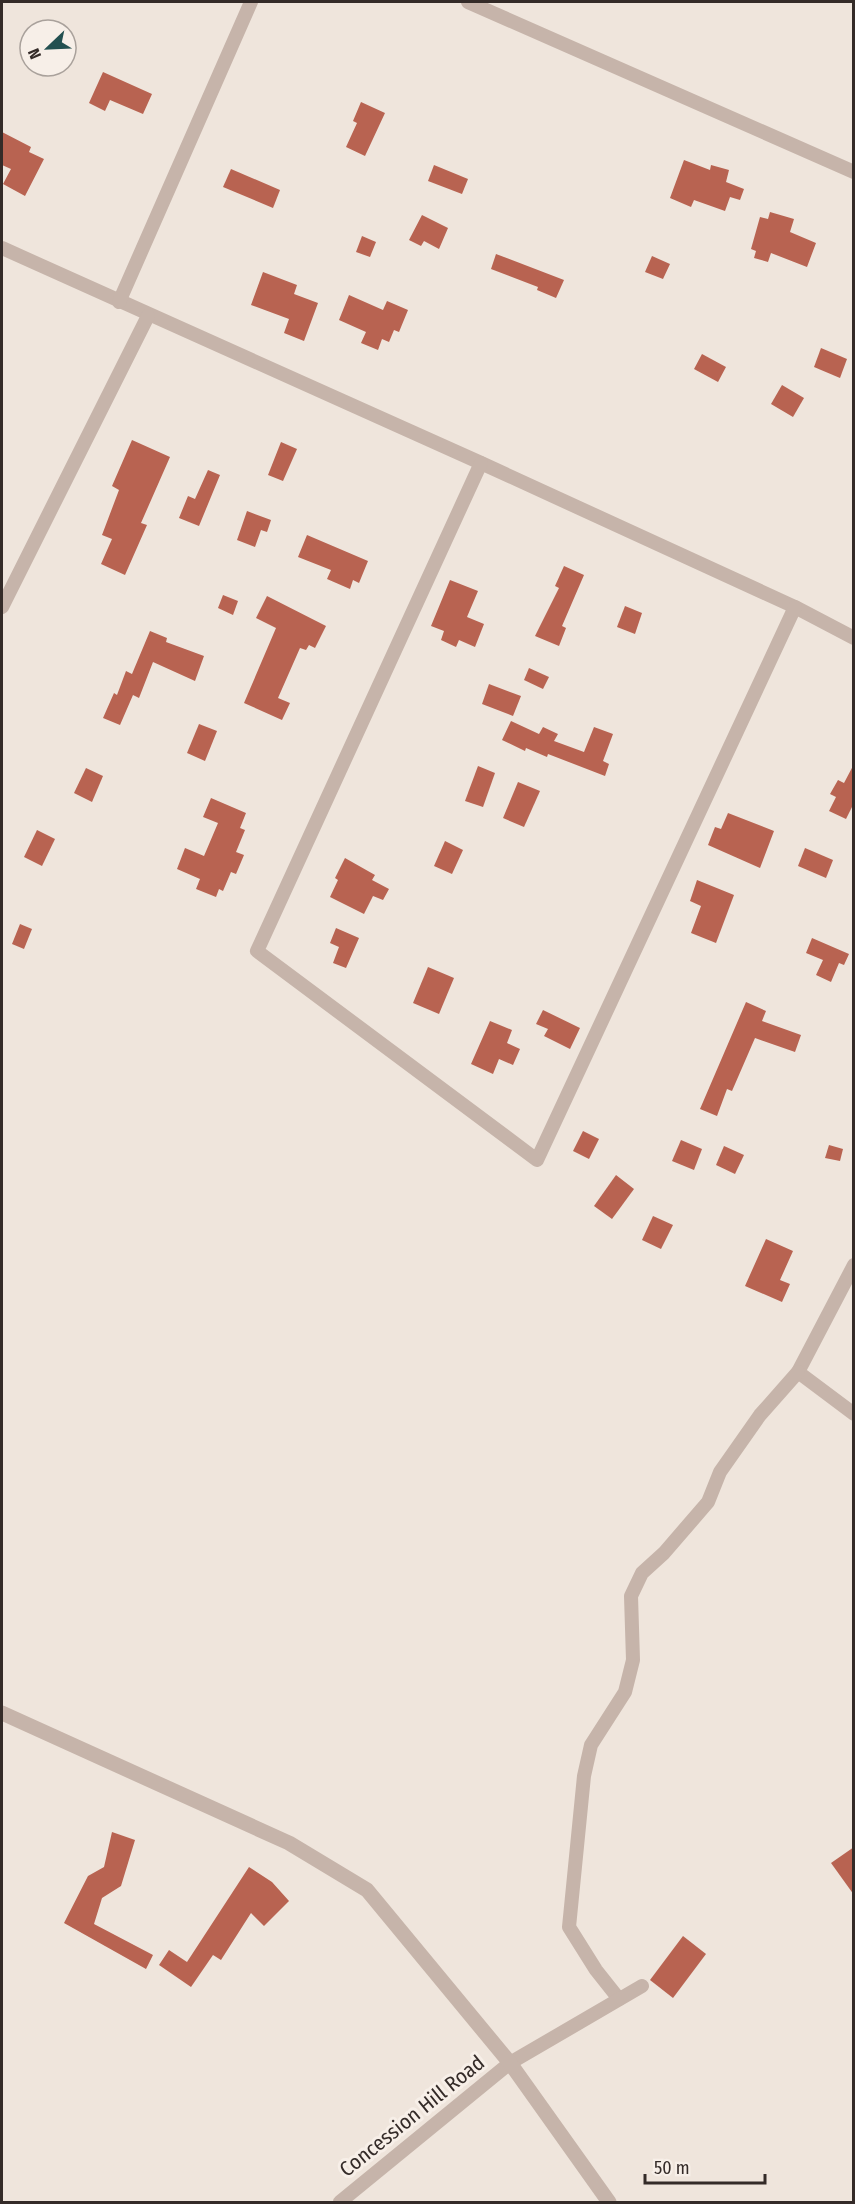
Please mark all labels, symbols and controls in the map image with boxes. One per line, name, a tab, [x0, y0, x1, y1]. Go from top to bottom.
north arrow	[18, 18, 78, 78]
text: N	[24, 46, 45, 62]
street label: Concession Hill Road	[334, 2050, 490, 2182]
scale bar	[645, 2147, 765, 2185]
text: 50 m	[654, 2157, 690, 2179]

